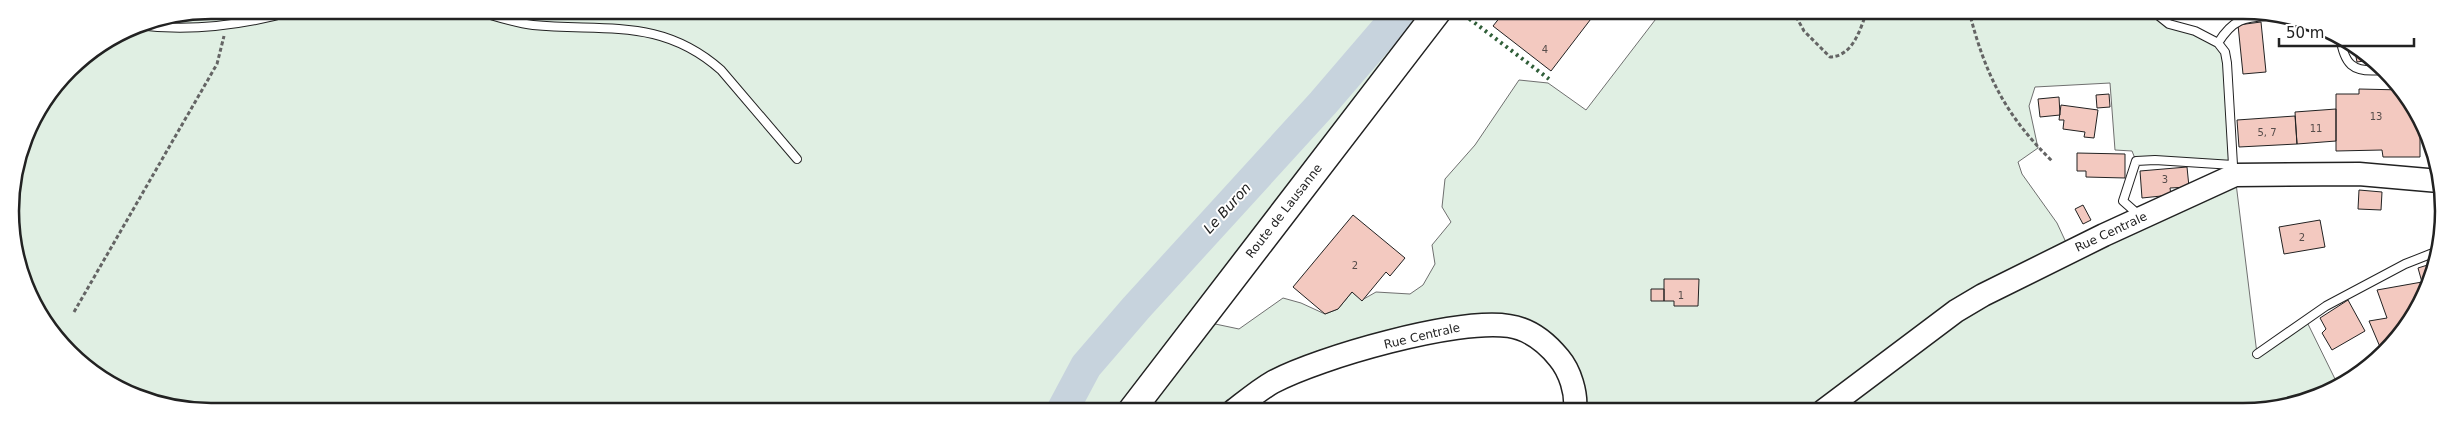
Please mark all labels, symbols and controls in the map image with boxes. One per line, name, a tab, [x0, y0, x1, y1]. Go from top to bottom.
scale bar	[2279, 15, 2414, 47]
text: 50 m	[2286, 24, 2324, 42]
house number: 4	[1542, 44, 1548, 55]
house number: 13	[2370, 111, 2382, 122]
house number: 11	[2310, 123, 2322, 134]
house number: 5, 7	[2257, 127, 2277, 138]
street label: Route de Lausanne	[1243, 161, 1325, 261]
house number: 3	[2162, 174, 2168, 185]
water label: Le Buron	[1200, 179, 1254, 237]
street label: Rue Centrale	[2073, 209, 2149, 255]
house number: 2	[2299, 232, 2305, 243]
house number: 2	[1352, 260, 1358, 271]
house number: 1	[1678, 290, 1684, 301]
street label: Rue Centrale	[1383, 320, 1461, 352]

